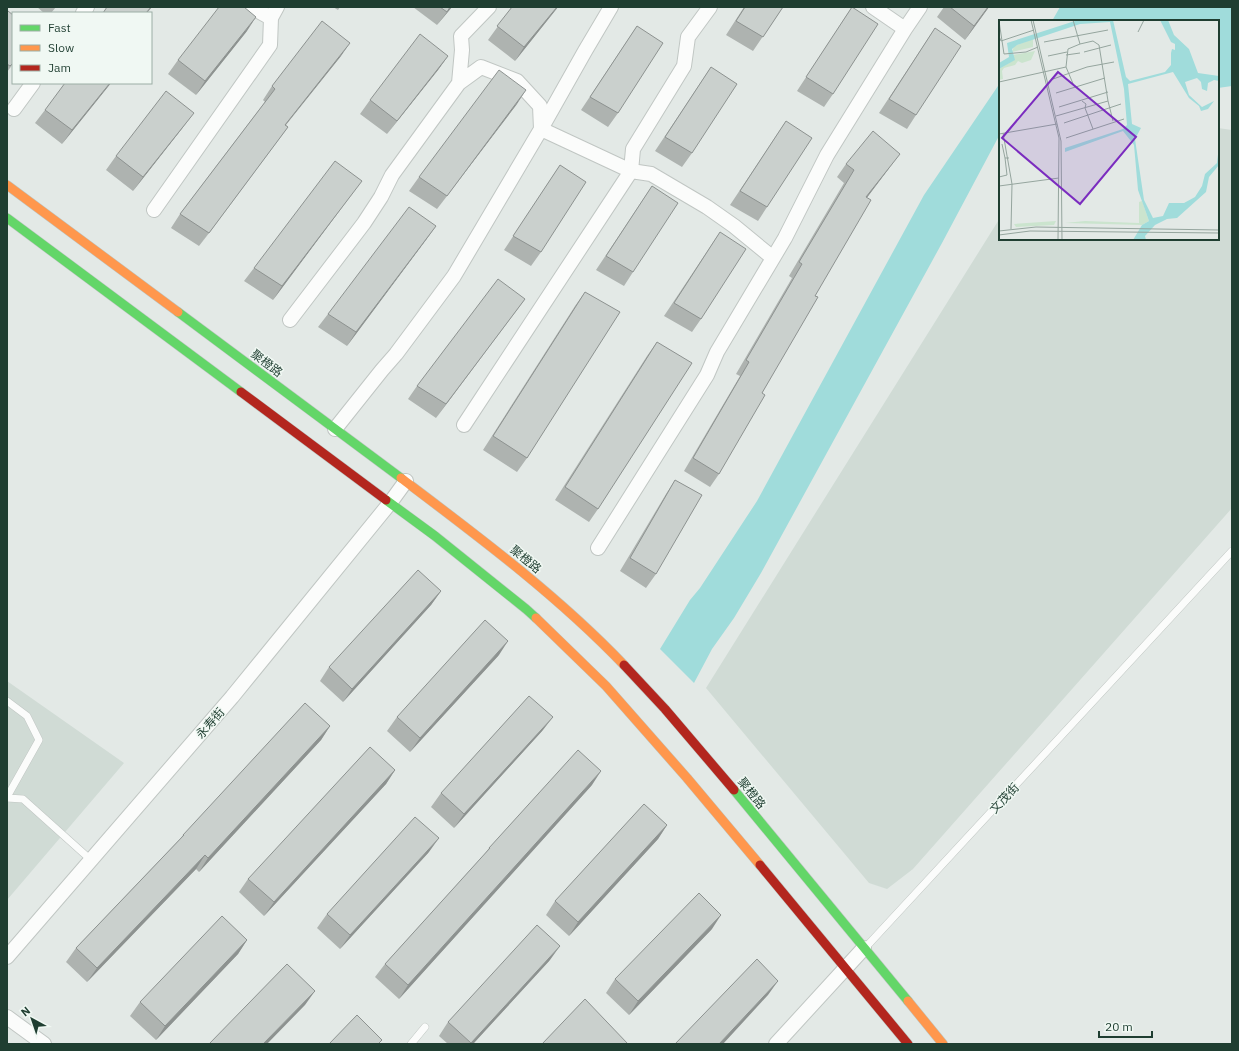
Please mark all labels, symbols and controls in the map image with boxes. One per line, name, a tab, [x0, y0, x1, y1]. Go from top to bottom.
legend	[12, 12, 152, 84]
text: Fast	[48, 20, 71, 35]
inset map	[999, 20, 1219, 240]
text: Slow	[48, 40, 74, 55]
text: Jam	[48, 60, 71, 75]
street label: 聚橙路	[248, 346, 286, 380]
street label: 聚橙路	[507, 542, 545, 576]
street label: 永寿街	[193, 704, 227, 742]
street label: 聚橙路	[735, 774, 769, 812]
street label: 文茂街	[986, 780, 1022, 816]
north arrow	[12, 999, 52, 1039]
text: N	[18, 1003, 33, 1019]
scale bar	[1099, 1013, 1152, 1039]
text: 20 m	[1105, 1019, 1133, 1034]

